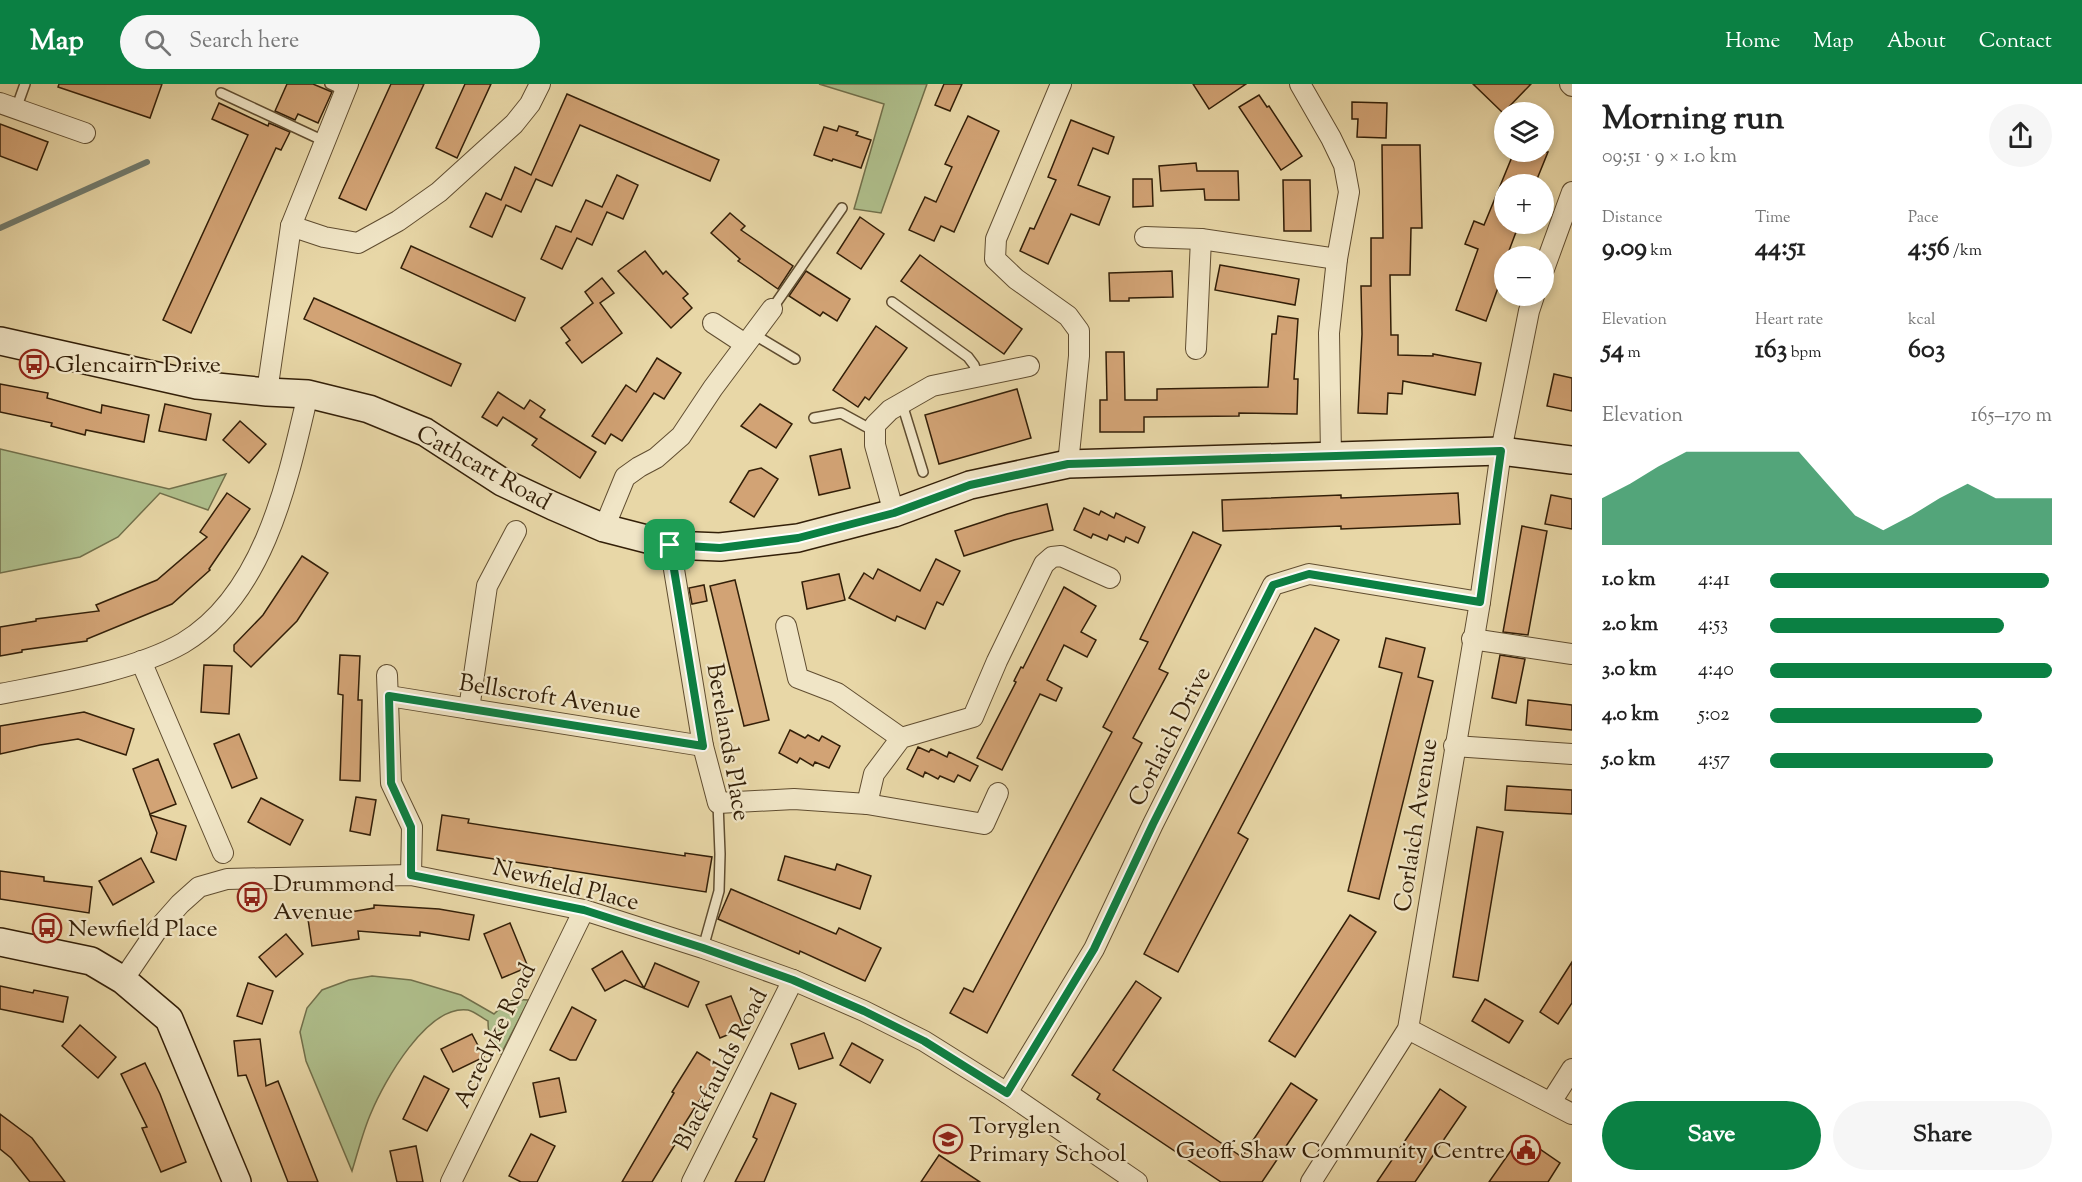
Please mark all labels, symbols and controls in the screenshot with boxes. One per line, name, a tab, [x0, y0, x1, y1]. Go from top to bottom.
search box	[120, 15, 540, 69]
text: Map	[30, 22, 84, 62]
icon: search	[141, 26, 174, 59]
text: Search here	[189, 26, 299, 58]
text: Home	[1725, 27, 1780, 57]
text: Map	[1813, 27, 1854, 57]
text: About	[1887, 27, 1946, 57]
text: Contact	[1979, 27, 2052, 57]
text: Morning run	[1602, 96, 1784, 144]
map controls	[1494, 102, 1554, 306]
button: layers	[1494, 102, 1554, 162]
button: share	[1989, 104, 2052, 167]
text: 09:51 · 9 × 1.0 km	[1602, 143, 1737, 172]
button: +	[1494, 174, 1554, 234]
text: Distance	[1602, 207, 1662, 230]
text: Time	[1755, 207, 1791, 230]
text: Pace	[1908, 207, 1939, 230]
text: 9.09	[1602, 230, 1647, 267]
text: 44:51	[1755, 230, 1806, 267]
text: 4:56	[1908, 230, 1950, 267]
text: km	[1647, 240, 1672, 263]
text: /km	[1950, 240, 1982, 263]
button: −	[1494, 246, 1554, 306]
text: Elevation	[1602, 309, 1667, 332]
text: Heart rate	[1755, 309, 1823, 332]
text: kcal	[1908, 309, 1936, 332]
text: 54	[1602, 332, 1624, 369]
text: 163	[1755, 332, 1787, 369]
text: 603	[1908, 332, 1945, 369]
text: m	[1624, 342, 1641, 365]
text: bpm	[1787, 342, 1821, 365]
bus stop icon: Glencairn Drive	[18, 348, 50, 380]
place label: Glencairn Drive	[55, 349, 221, 383]
text: Elevation	[1602, 402, 1683, 431]
text: 165–170 m	[1971, 402, 2052, 431]
street label: Cathcart Road	[409, 418, 557, 520]
pin	[644, 519, 695, 570]
icon: arrive	[653, 528, 686, 561]
text: 1.0 km	[1602, 566, 1656, 595]
text: 4:41	[1698, 566, 1730, 595]
text: 2.0 km	[1602, 611, 1658, 640]
text: 4:53	[1698, 611, 1728, 640]
text: 3.0 km	[1602, 656, 1657, 685]
text: 4:40	[1698, 656, 1734, 685]
street label: Berelands Place	[696, 661, 758, 824]
street label: Corlaich Drive	[1121, 661, 1221, 813]
street label: Bellscroft Avenue	[456, 667, 643, 729]
text: 4.0 km	[1602, 701, 1659, 730]
text: 5:02	[1698, 701, 1730, 730]
street label: Corlaich Avenue	[1386, 736, 1447, 915]
text: 5.0 km	[1602, 746, 1656, 775]
text: 4:57	[1698, 746, 1730, 775]
street label: Newfield Place	[489, 851, 642, 921]
place label: Drummond Avenue	[273, 868, 395, 930]
bus stop icon: Drummond Avenue	[236, 881, 268, 913]
bus stop icon: Newfield Place	[31, 912, 63, 944]
place label: Newfield Place	[68, 913, 218, 947]
street label: Acredyke Road	[446, 957, 546, 1114]
street label: Blackfaulds Road	[666, 983, 777, 1157]
button: Save	[1602, 1101, 1821, 1170]
button: Share	[1833, 1101, 2052, 1170]
place label: Toryglen Primary School	[969, 1110, 1127, 1172]
school or university icon: Toryglen Primary School	[932, 1123, 964, 1155]
public building icon: Geoff Shaw Community Centre	[1510, 1134, 1542, 1166]
place label: Geoff Shaw Community Centre	[1176, 1135, 1505, 1169]

